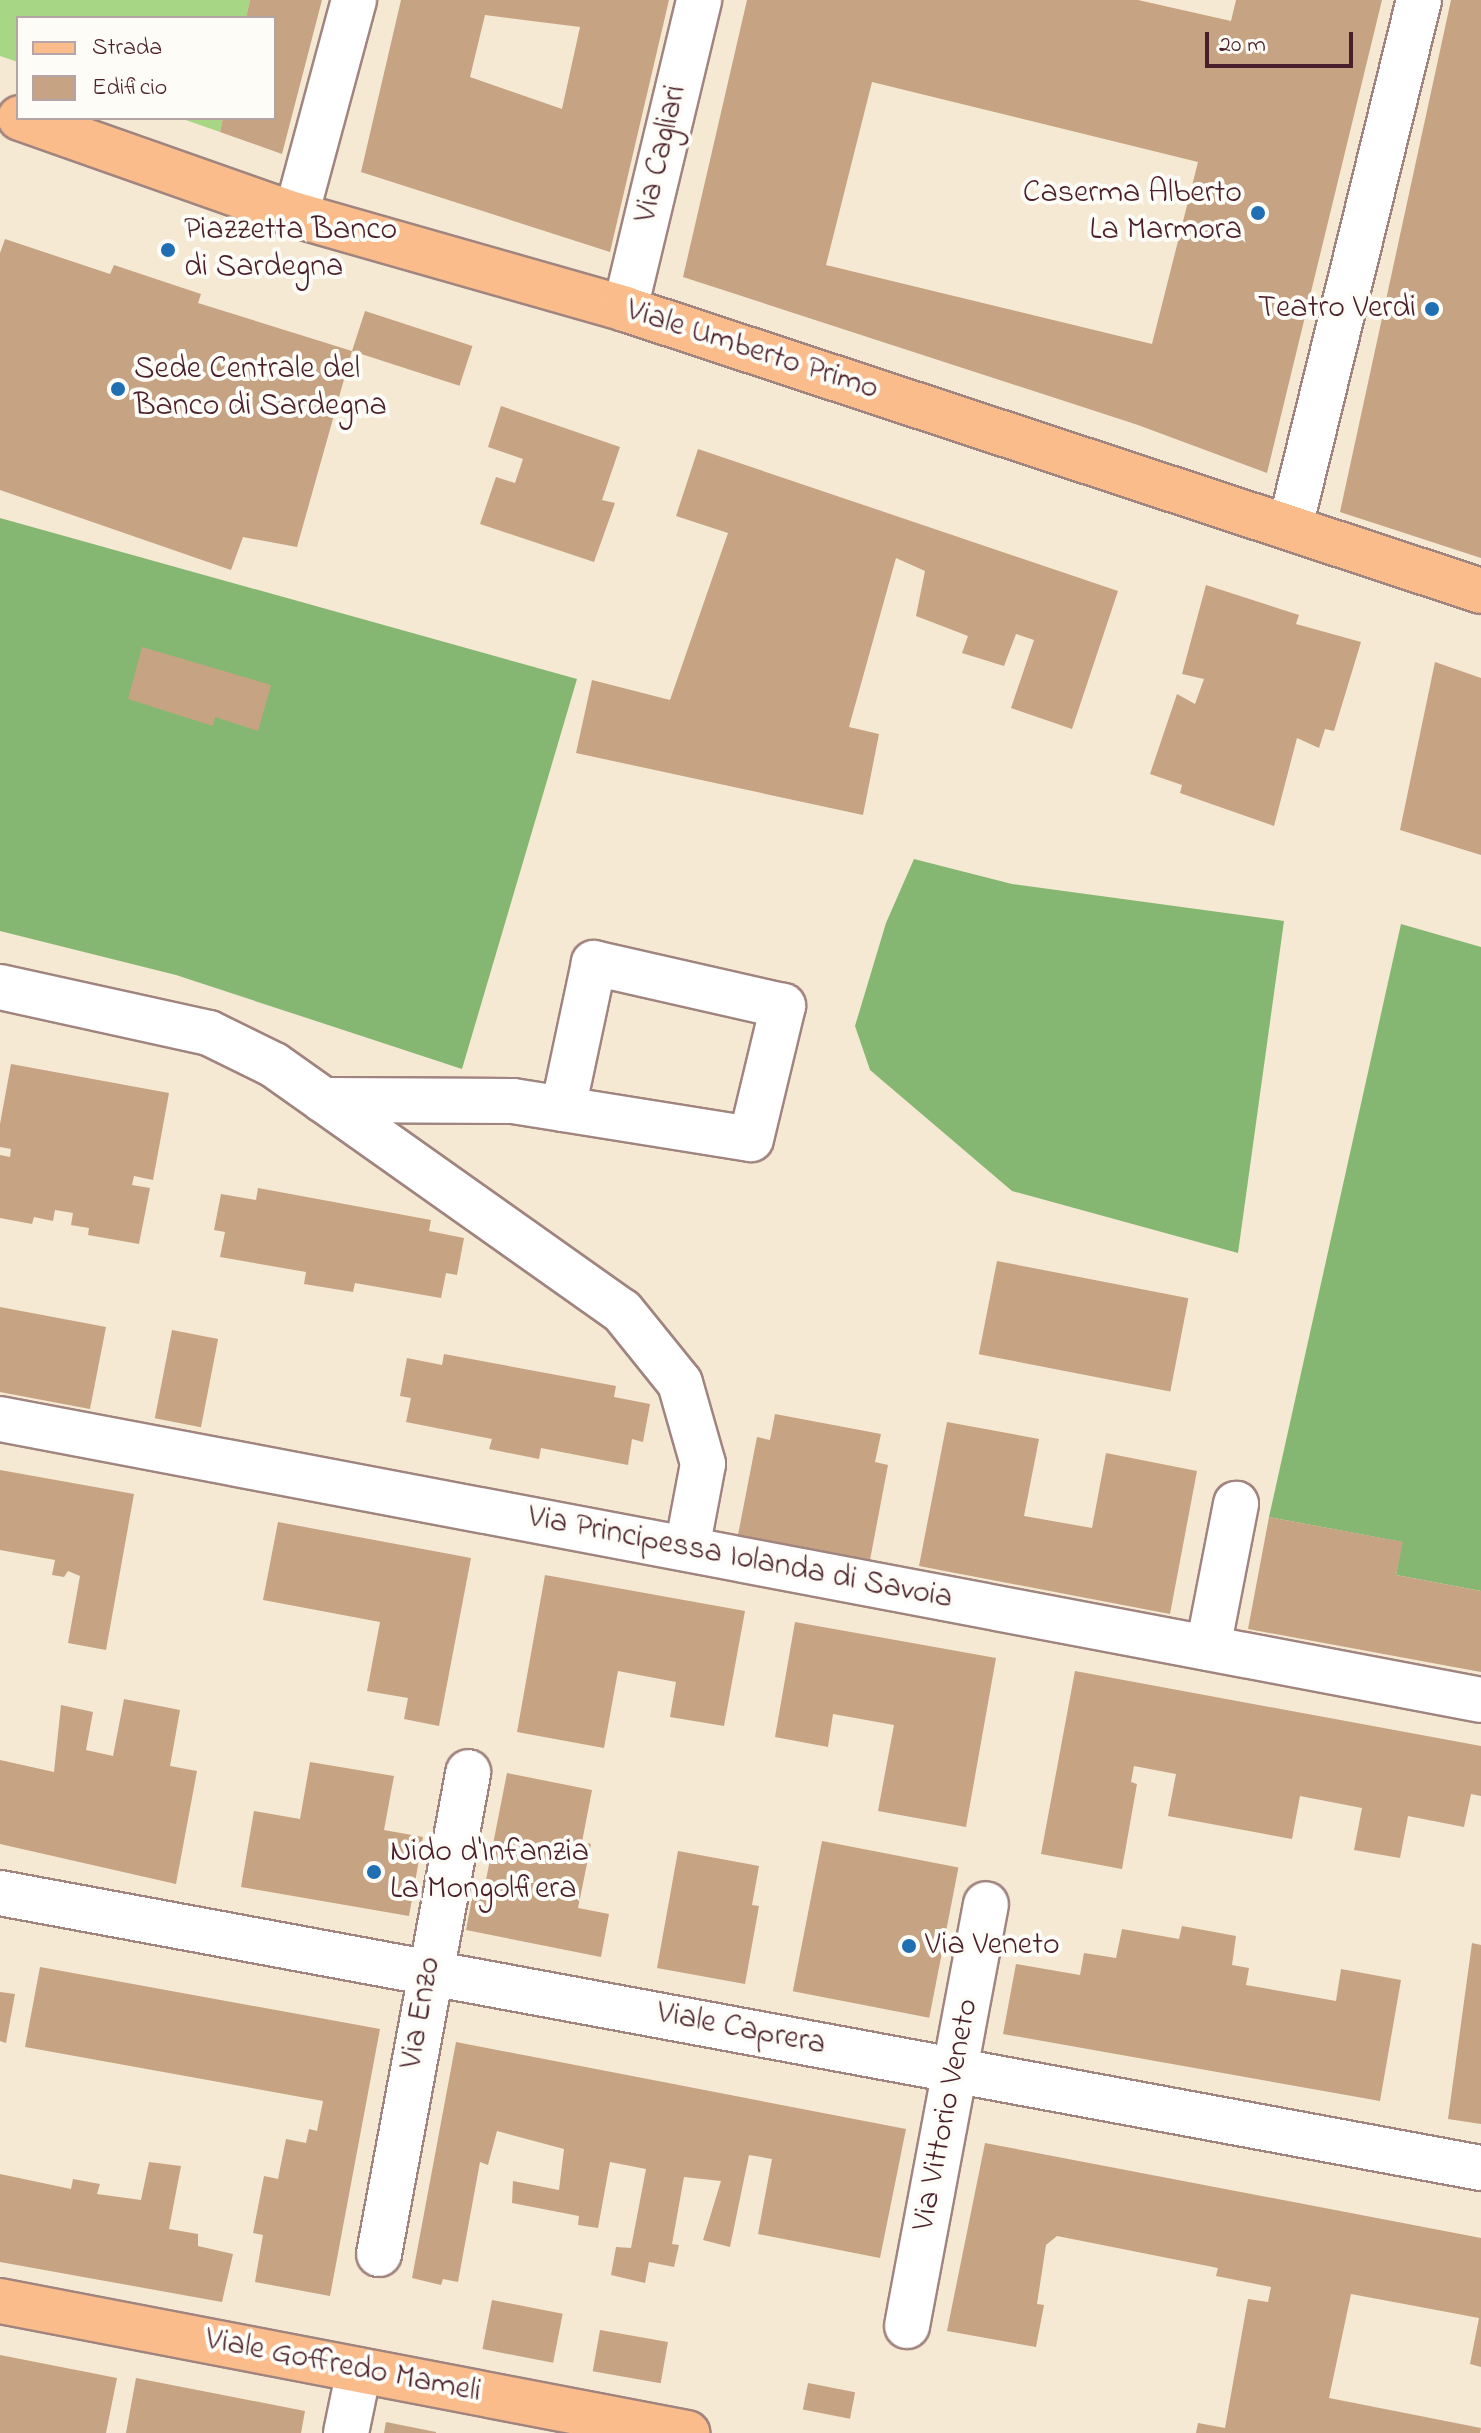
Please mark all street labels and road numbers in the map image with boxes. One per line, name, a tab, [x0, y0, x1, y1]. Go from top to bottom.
street label: Via Cagliari	[628, 82, 696, 226]
street label: Viale Umberto Primo	[621, 292, 883, 410]
street label: Via Principessa Iolanda di Savoia	[524, 1499, 956, 1619]
street label: Via Enzo	[393, 1954, 451, 2072]
street label: Viale Caprera	[653, 1995, 829, 2065]
street label: Via Vittorio Veneto	[906, 1996, 988, 2234]
street label: Viale Goffredo Mameli	[202, 2321, 484, 2413]

